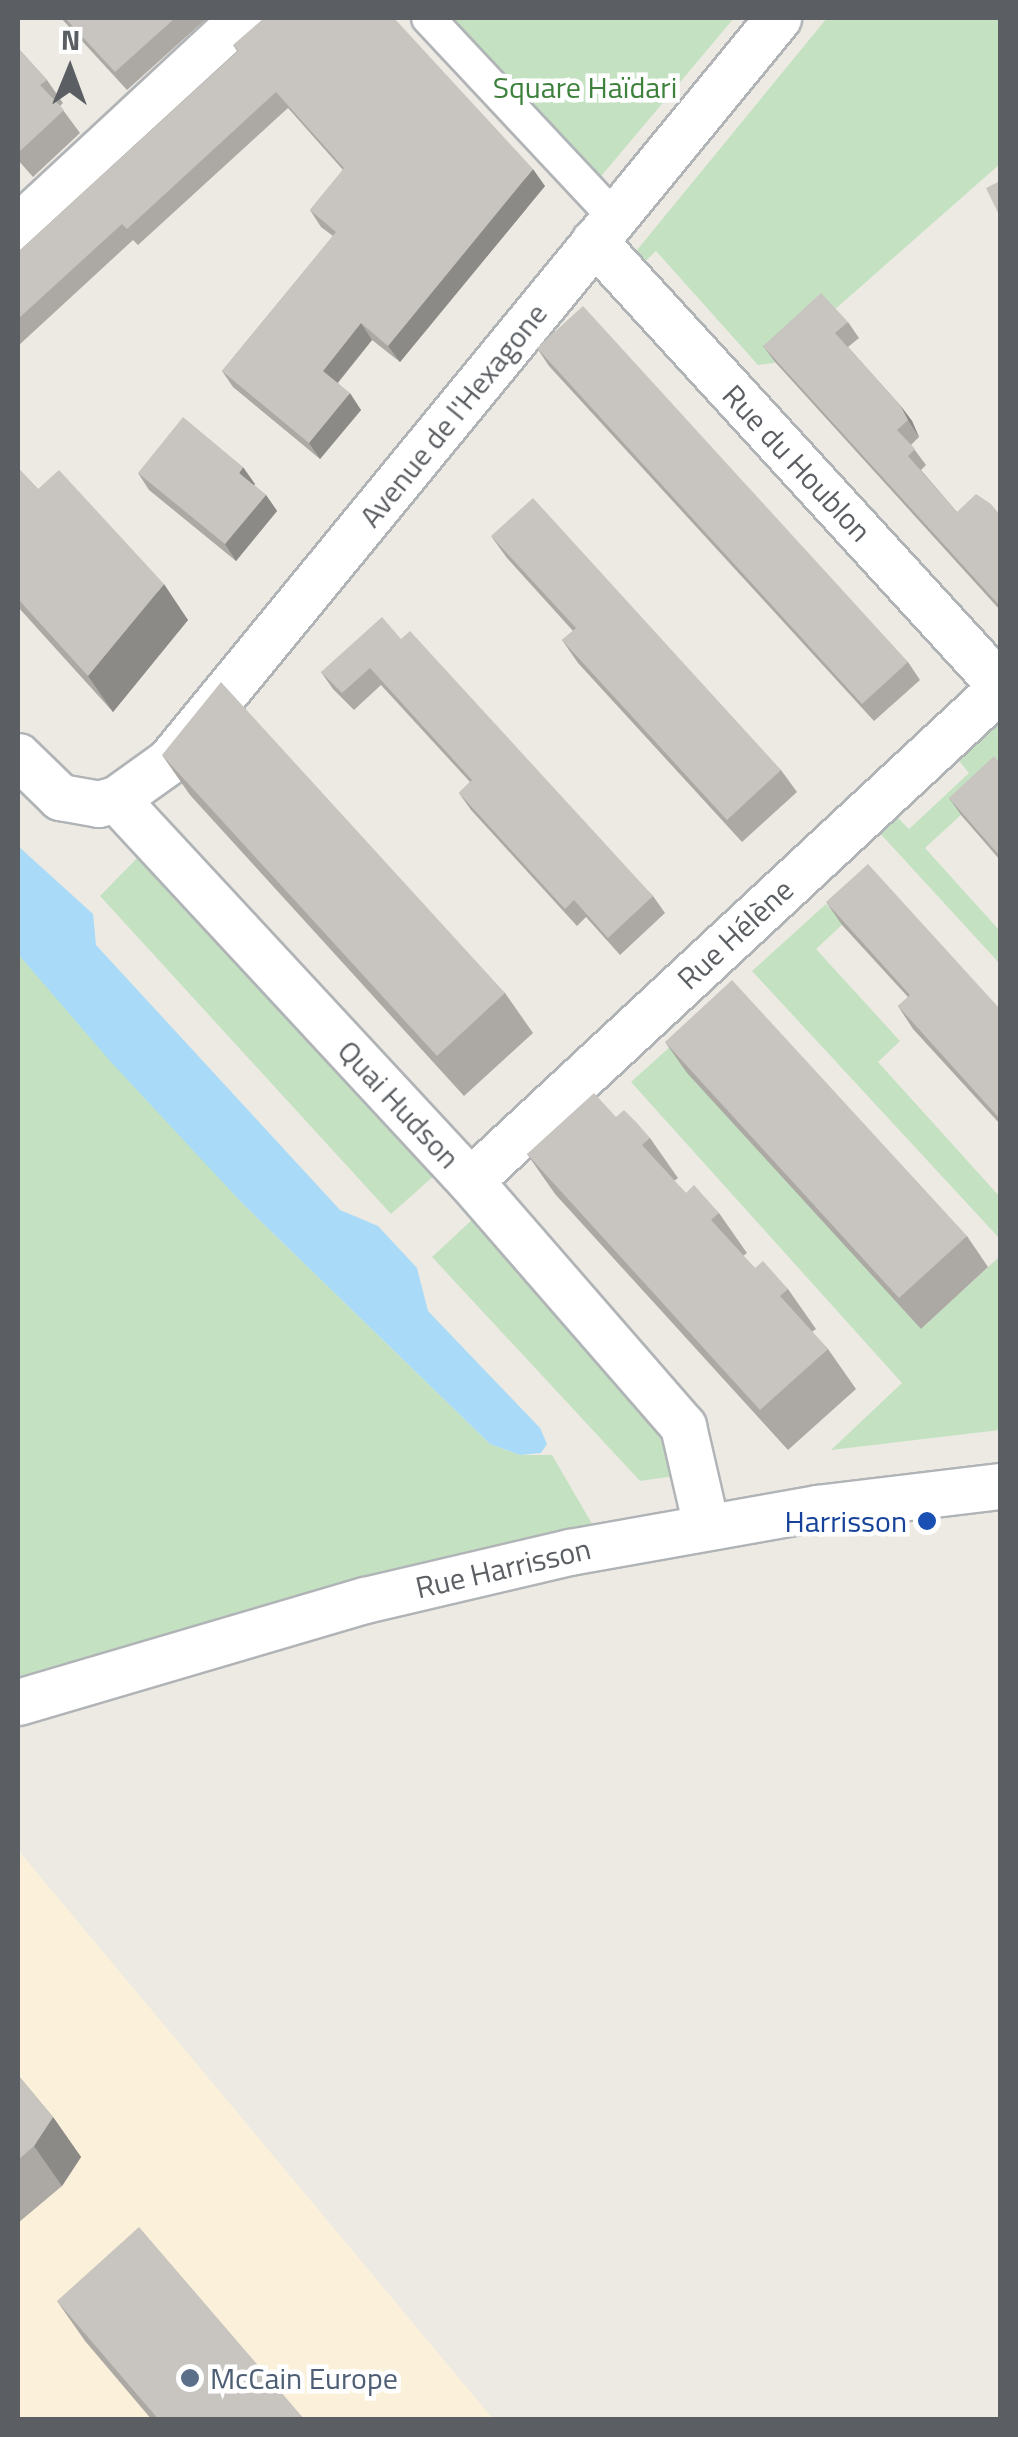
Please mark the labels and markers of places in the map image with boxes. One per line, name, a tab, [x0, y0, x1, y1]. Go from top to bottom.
place label: Harrisson	[785, 1503, 907, 1539]
marker: Harrisson	[916, 1510, 938, 1532]
place label: McCain Europe	[210, 2360, 398, 2396]
marker: McCain Europe	[179, 2367, 201, 2389]

